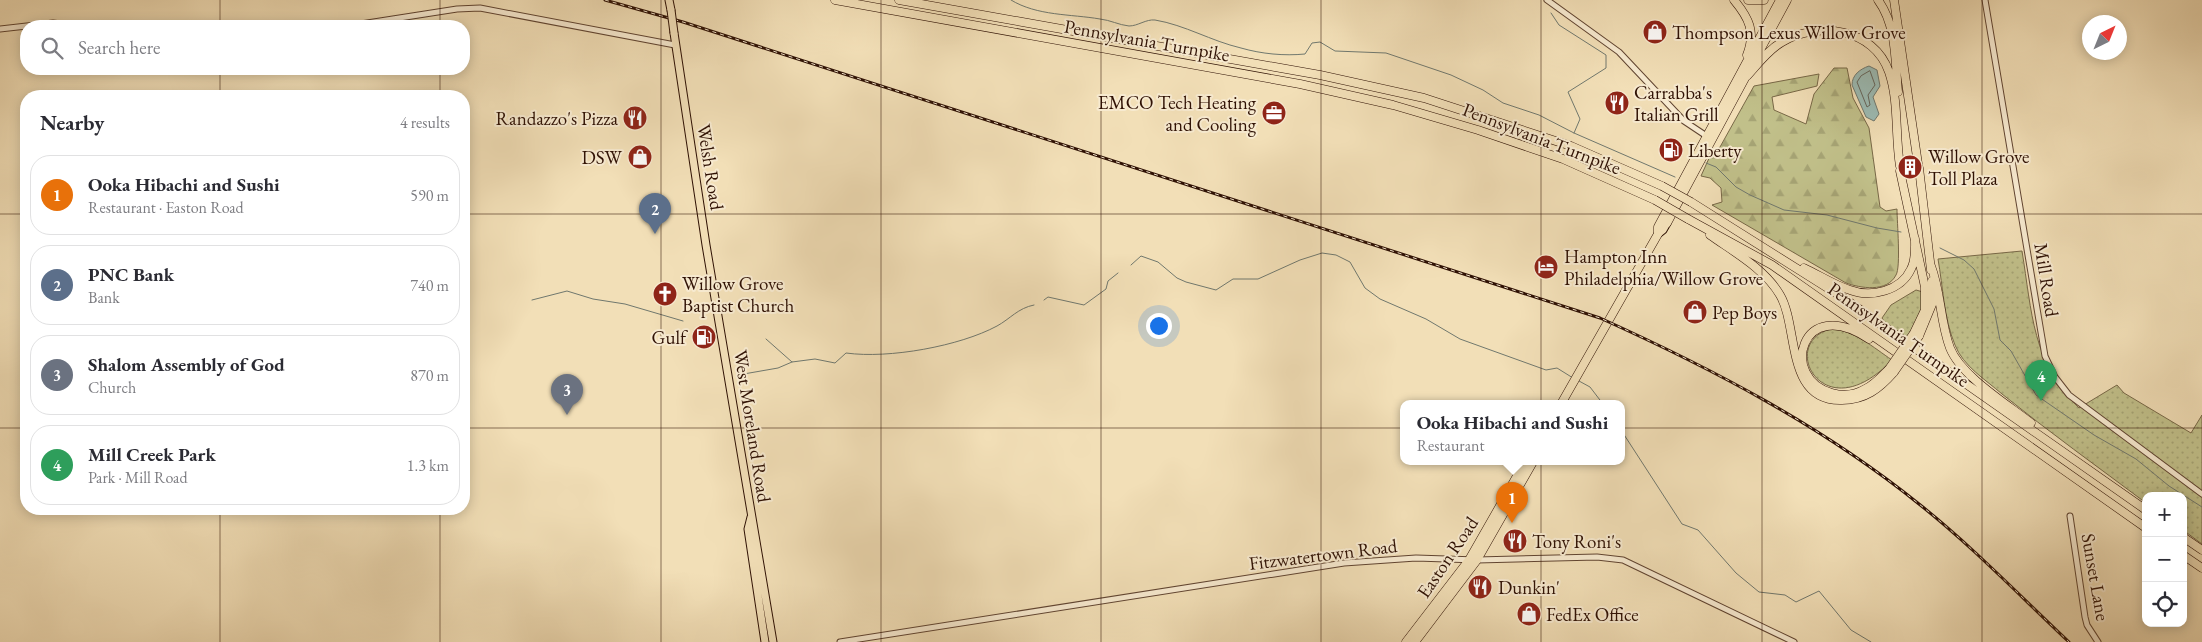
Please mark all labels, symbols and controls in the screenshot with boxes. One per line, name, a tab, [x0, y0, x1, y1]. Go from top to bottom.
street label: Pennsylvania Turnpike	[1062, 14, 1232, 67]
north arrow	[2082, 15, 2127, 60]
shop icon: Thompson Lexus Willow Grove	[1642, 19, 1668, 45]
search box	[20, 20, 470, 75]
place label: Thompson Lexus Willow Grove	[1672, 20, 1906, 45]
icon: search	[38, 34, 66, 62]
text: Search here	[78, 35, 160, 60]
place label: Carrabba's Italian Grill	[1634, 80, 1719, 127]
place label: EMCO Tech Heating and Cooling	[1098, 90, 1257, 137]
restaurant icon: Carrabba's Italian Grill	[1604, 90, 1630, 116]
street label: Pennsylvania Turnpike	[1459, 97, 1624, 180]
office icon: EMCO Tech Heating and Cooling	[1261, 100, 1287, 126]
restaurant icon: Randazzo's Pizza	[622, 105, 648, 131]
place label: Randazzo's Pizza	[496, 106, 618, 131]
text: Nearby	[40, 109, 104, 136]
text: 4 results	[400, 112, 450, 133]
street label: Welsh Road	[691, 122, 730, 212]
fuel station icon: Liberty	[1658, 137, 1684, 163]
place label: Liberty	[1688, 138, 1742, 163]
shop icon: DSW	[627, 144, 653, 170]
place label: Willow Grove Toll Plaza	[1928, 144, 2029, 191]
place label: DSW	[581, 145, 623, 170]
building icon: Willow Grove Toll Plaza	[1897, 154, 1923, 180]
text: Ooka Hibachi and Sushi	[88, 172, 280, 197]
text: 1	[53, 185, 61, 206]
text: 590 m	[410, 185, 449, 206]
pin: 2	[639, 193, 671, 234]
text: Restaurant · Easton Road	[88, 197, 244, 218]
street label: Mill Road	[2028, 241, 2065, 319]
place label: Hampton Inn Philadelphia/Willow Grove	[1564, 244, 1763, 291]
hotel icon: Hampton Inn Philadelphia/Willow Grove	[1533, 254, 1559, 280]
text: PNC Bank	[88, 262, 174, 287]
place label: Willow Grove Baptist Church	[682, 271, 794, 318]
text: 2	[53, 275, 61, 296]
text: 740 m	[410, 275, 449, 296]
street label: Pennsylvania Turnpike	[1823, 276, 1974, 393]
church icon: Willow Grove Baptist Church	[652, 281, 678, 307]
text: Bank	[88, 287, 120, 308]
shop icon: Pep Boys	[1682, 299, 1708, 325]
place label: Pep Boys	[1712, 300, 1777, 325]
your location	[1146, 313, 1172, 339]
fuel station icon: Gulf	[691, 324, 717, 350]
place label: Gulf	[652, 325, 688, 350]
street label: West Moreland Road	[728, 348, 777, 504]
text: Shalom Assembly of God	[88, 352, 285, 377]
pin: 4	[2025, 360, 2057, 401]
text: 3	[53, 365, 61, 386]
text: 870 m	[410, 365, 449, 386]
pin: 3	[551, 374, 583, 415]
text: Church	[88, 377, 136, 398]
popup	[1400, 400, 1625, 465]
text: Ooka Hibachi and Sushi	[1417, 410, 1608, 435]
text: Restaurant	[1417, 435, 1485, 456]
text: Mill Creek Park	[88, 442, 216, 467]
text: 4	[53, 455, 61, 476]
text: 1.3 km	[407, 455, 449, 476]
text: Park · Mill Road	[88, 467, 188, 488]
pin: 1	[1496, 482, 1528, 523]
map controls	[2142, 492, 2187, 627]
button: +	[2142, 492, 2187, 537]
street label: Easton Road	[1411, 511, 1484, 603]
restaurant icon: Tony Roni's	[1502, 528, 1528, 554]
place label: Tony Roni's	[1532, 529, 1621, 554]
street label: Sunset Lane	[2076, 531, 2115, 623]
street label: Fitzwatertown Road	[1247, 533, 1399, 576]
button: −	[2142, 537, 2187, 582]
restaurant icon: Dunkin'	[1467, 574, 1493, 600]
place label: Dunkin'	[1498, 575, 1560, 600]
button: locate	[2142, 582, 2187, 627]
shop icon: FedEx Office	[1516, 601, 1542, 627]
place label: FedEx Office	[1546, 602, 1639, 627]

